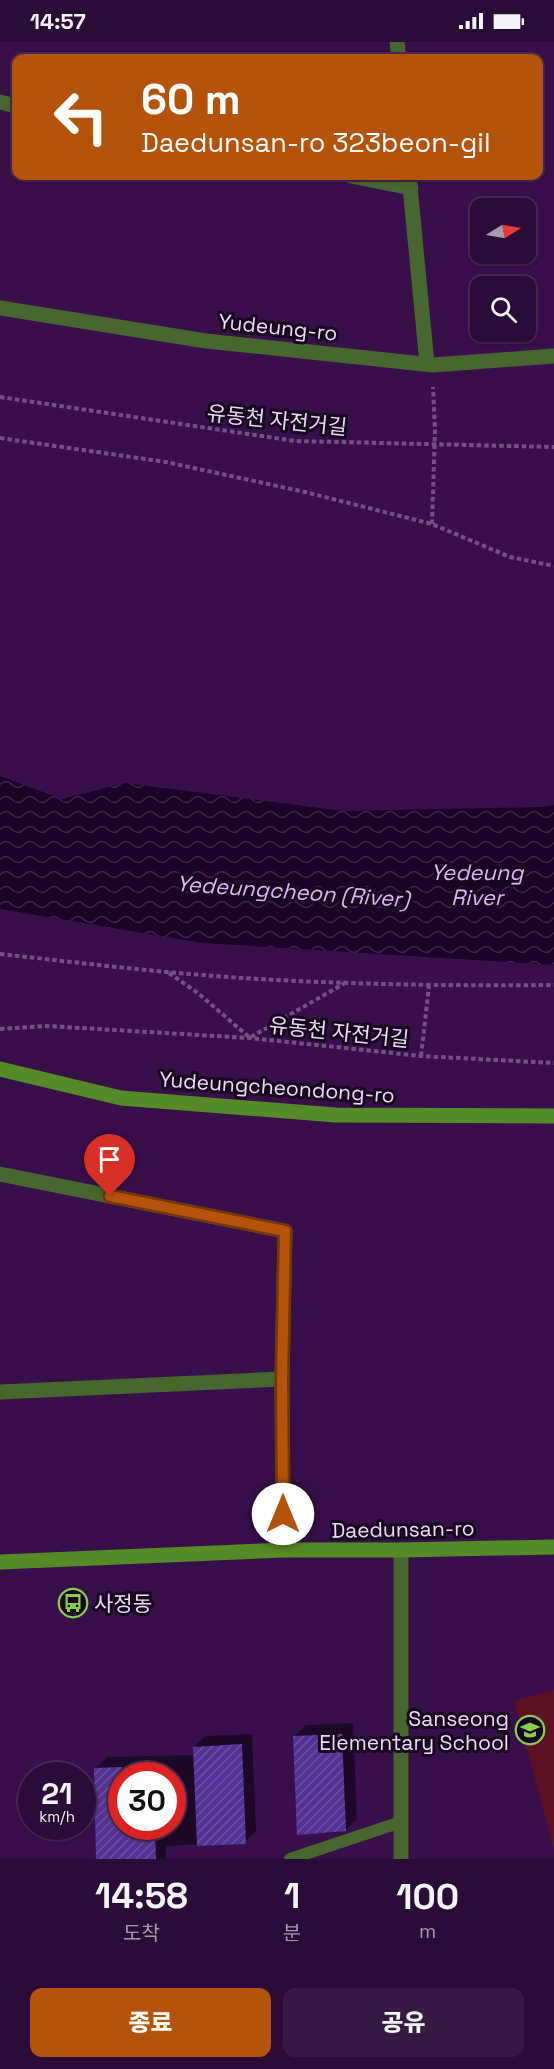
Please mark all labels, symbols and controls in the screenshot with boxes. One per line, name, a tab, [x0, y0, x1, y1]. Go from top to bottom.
text: 14:57	[30, 7, 86, 35]
text: 60 m	[141, 73, 241, 126]
icon: left	[42, 78, 120, 156]
text: Daedunsan-ro 323beon-gil	[141, 125, 491, 160]
north arrow	[470, 198, 536, 264]
map controls	[470, 198, 536, 342]
button: search	[470, 276, 536, 342]
street label: Yudeung-ro	[217, 307, 339, 347]
street label: 유동천 자전거길	[206, 399, 348, 441]
water label: Yedeung River	[431, 858, 524, 911]
water label: Yedeungcheon (River)	[175, 869, 412, 913]
street label: 유동천 자전거길	[268, 1011, 410, 1053]
street label: Yudeungcheondong-ro	[158, 1065, 396, 1109]
pin	[84, 1134, 135, 1196]
icon: arrive	[93, 1143, 126, 1176]
position arrow	[251, 1482, 315, 1546]
street label: Daedunsan-ro	[331, 1514, 475, 1544]
bus stop icon: 사정동	[57, 1587, 89, 1619]
place label: 사정동	[94, 1590, 152, 1617]
place label: Sanseong Elementary School	[319, 1705, 509, 1756]
school or university icon: Sanseong Elementary School	[514, 1714, 546, 1746]
speed limit sign: 30	[108, 1762, 186, 1840]
text: 21	[41, 1774, 73, 1813]
text: km/h	[39, 1807, 75, 1826]
text: 14:58	[95, 1873, 188, 1919]
text: 1	[284, 1873, 300, 1919]
text: 100	[396, 1874, 459, 1920]
text: m	[419, 1918, 436, 1944]
text: 도착	[123, 1920, 160, 1946]
text: 분	[283, 1920, 301, 1946]
button: 종료	[30, 1988, 271, 2057]
button: 공유	[283, 1988, 524, 2057]

